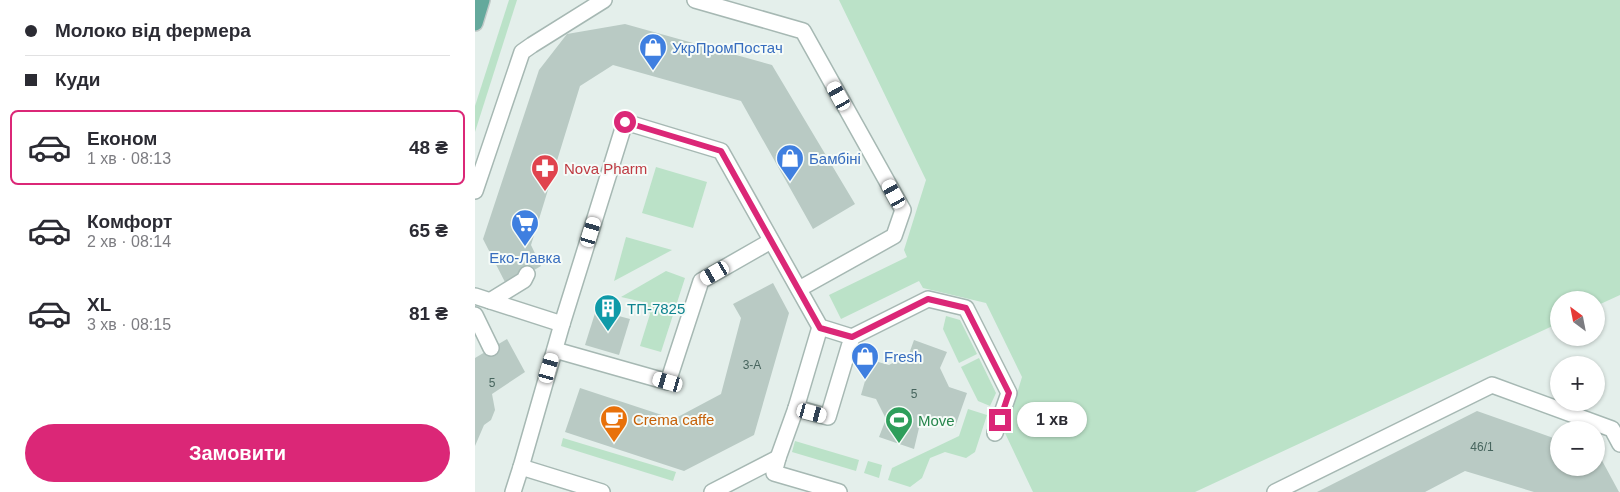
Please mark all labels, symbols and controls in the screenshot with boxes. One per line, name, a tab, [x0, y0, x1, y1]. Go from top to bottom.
text: Молоко від фермера	[55, 20, 251, 41]
shop icon: УкрПромПостач	[638, 32, 668, 71]
place label: УкрПромПостач	[672, 39, 783, 56]
text: Куди	[55, 69, 100, 90]
car	[825, 79, 852, 113]
route start	[614, 111, 636, 133]
icon: car	[27, 125, 72, 170]
text: Економ	[87, 128, 157, 149]
text: 48 ₴	[409, 137, 448, 158]
shop icon: Бамбіні	[775, 143, 805, 182]
text: 1 хв · 08:13	[87, 150, 171, 167]
place label: Бамбіні	[809, 150, 861, 167]
pharmacy icon: Nova Pharm	[530, 153, 560, 192]
place label: Nova Pharm	[564, 160, 647, 177]
car	[880, 177, 907, 211]
icon: car	[27, 208, 72, 253]
supermarket icon: Еко-Лавка	[510, 208, 540, 247]
text: Комфорт	[87, 211, 172, 232]
car	[579, 215, 602, 249]
text: 65 ₴	[409, 220, 448, 241]
text: 2 хв · 08:14	[87, 233, 171, 250]
place label: Еко-Лавка	[489, 249, 561, 266]
car	[698, 259, 731, 287]
icon: car	[27, 291, 72, 336]
north arrow	[1550, 291, 1605, 346]
map controls	[1550, 291, 1605, 476]
building icon: ТП-7825	[593, 293, 623, 332]
text: XL	[87, 294, 111, 315]
place label: ТП-7825	[627, 300, 685, 317]
text: 81 ₴	[409, 303, 448, 324]
text: 3 хв · 08:15	[87, 316, 171, 333]
shop icon: Fresh	[850, 341, 880, 380]
place label: Fresh	[884, 348, 922, 365]
car	[537, 352, 560, 384]
button: +	[1550, 356, 1605, 411]
house number: 3-А	[743, 358, 761, 372]
car	[651, 371, 684, 393]
house number: 5	[489, 376, 496, 390]
house number: 5	[911, 387, 918, 401]
car	[795, 402, 828, 424]
callout: 1 хв	[1017, 402, 1087, 438]
cafe icon: Crema caffe	[599, 404, 629, 443]
sports icon: Move	[884, 405, 914, 444]
route end	[989, 409, 1011, 431]
place label: Crema caffe	[633, 411, 714, 428]
text: 1 хв	[1036, 411, 1068, 428]
place label: Move	[918, 412, 955, 429]
button: −	[1550, 421, 1605, 476]
button: Замовити	[25, 424, 450, 482]
house number: 46/1	[1470, 440, 1494, 454]

